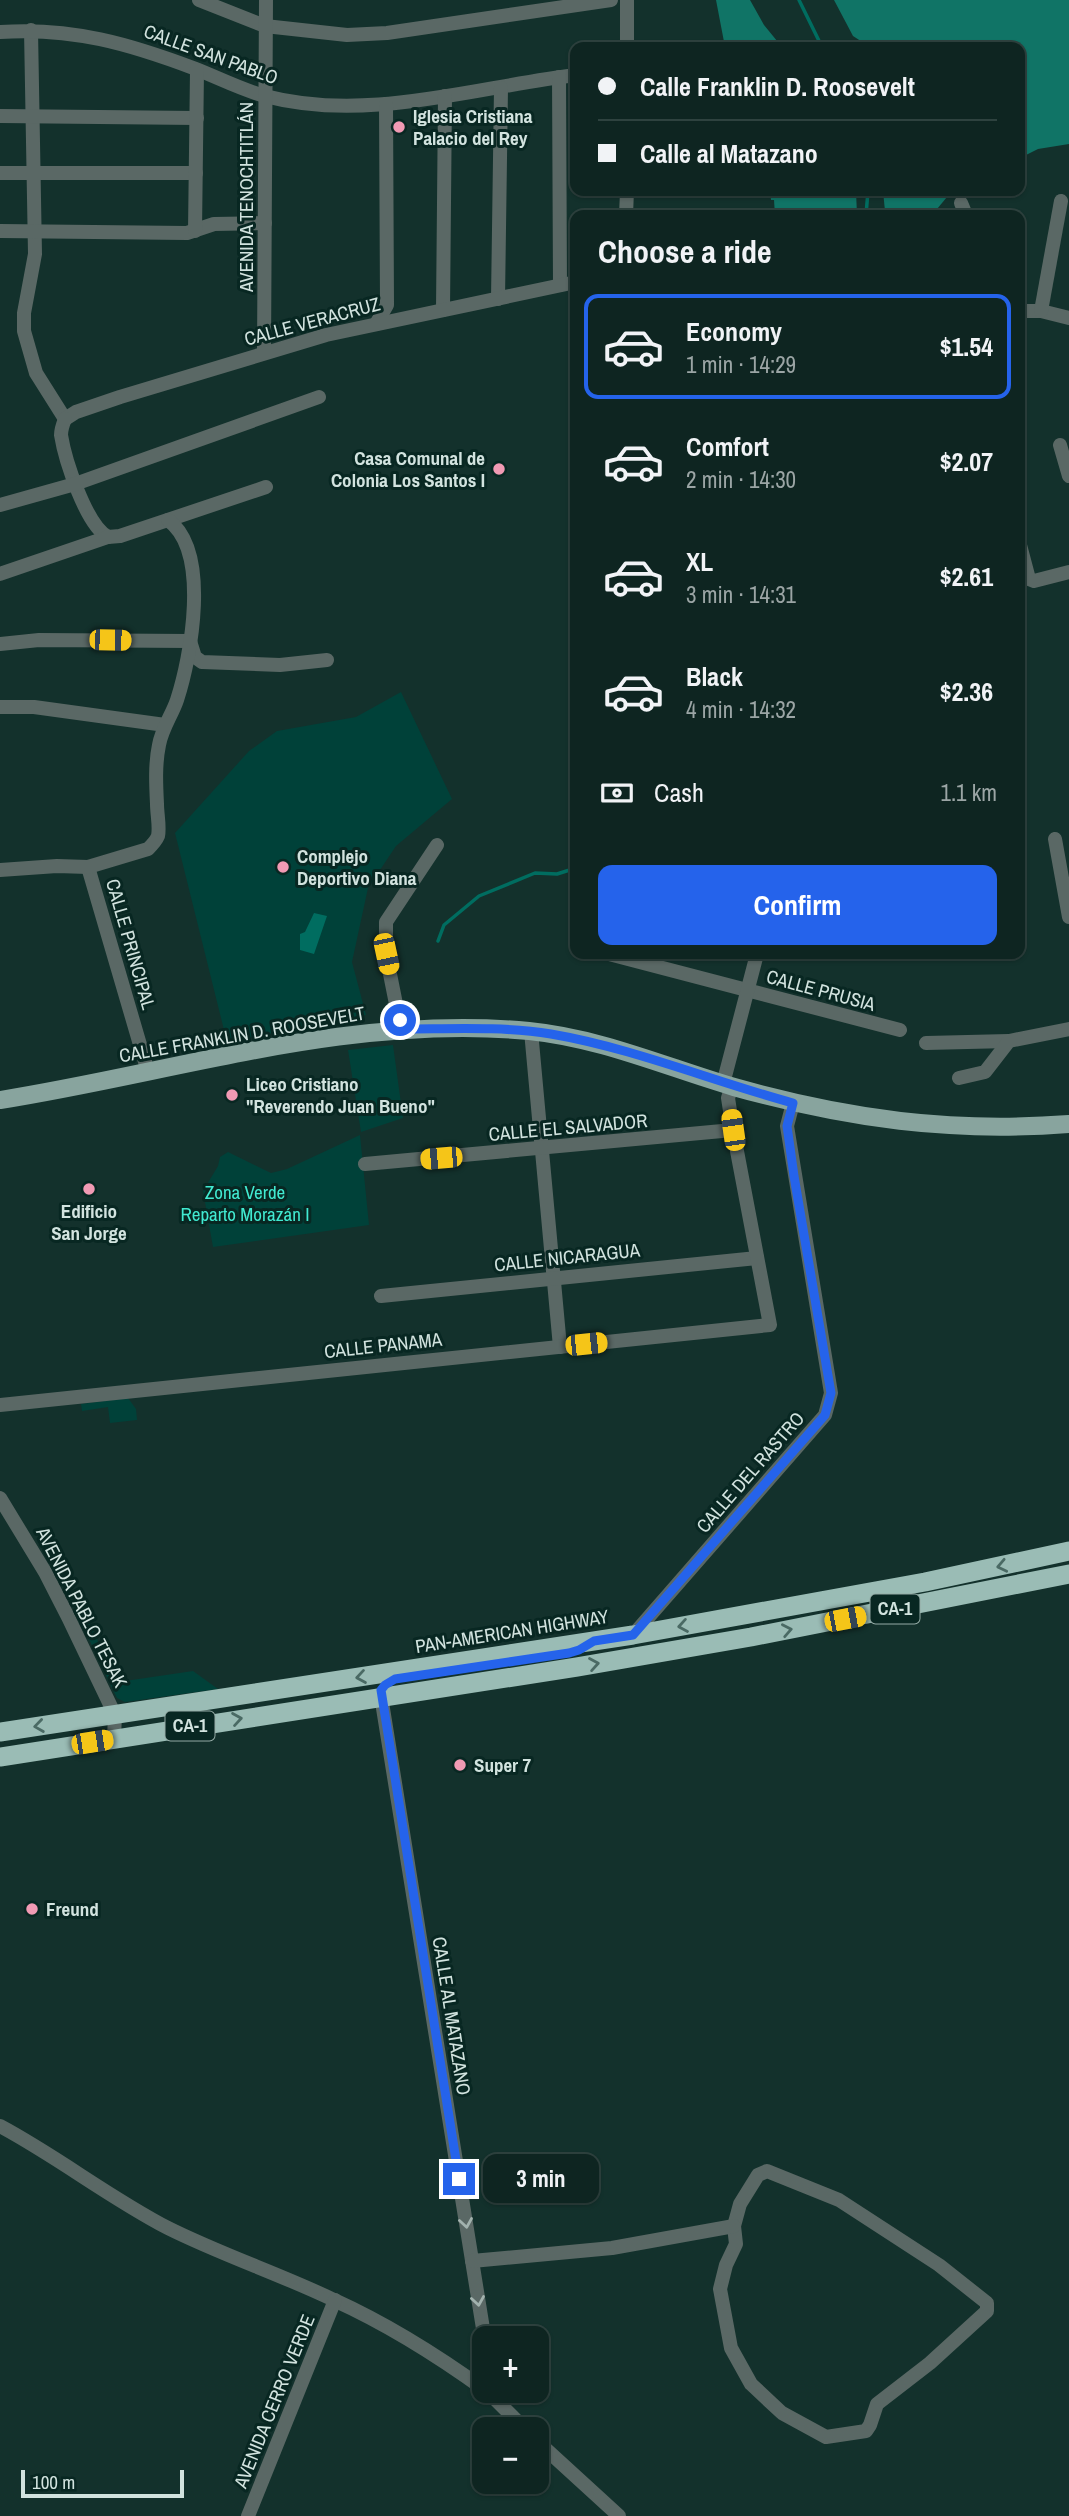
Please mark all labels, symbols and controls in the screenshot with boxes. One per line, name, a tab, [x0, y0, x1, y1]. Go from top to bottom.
street label: CALLE SAN PABLO	[140, 18, 282, 90]
text: Calle Franklin D. Roosevelt	[640, 69, 915, 104]
street label: AVENIDA TENOCHTITLÁN	[233, 102, 259, 293]
place label: Iglesia Cristiana Palacio del Rey	[413, 103, 533, 151]
marker: Iglesia Cristiana Palacio del Rey	[391, 119, 407, 135]
text: Calle al Matazano	[640, 136, 818, 171]
text: Choose a ride	[598, 230, 772, 273]
street label: CALLE VERACRUZ	[241, 290, 383, 352]
text: Economy	[686, 314, 782, 349]
icon: car	[602, 315, 665, 378]
text: $1.54	[940, 329, 993, 364]
text: 1 min · 14:29	[686, 349, 796, 380]
text: Comfort	[686, 429, 769, 464]
icon: car	[602, 430, 665, 493]
text: $2.07	[940, 444, 993, 479]
place label: Casa Comunal de Colonia Los Santos I	[331, 445, 485, 493]
marker: Casa Comunal de Colonia Los Santos I	[491, 461, 507, 477]
text: 2 min · 14:30	[686, 464, 796, 495]
text: XL	[686, 544, 713, 579]
icon: car	[602, 545, 665, 608]
text: $2.61	[940, 559, 993, 594]
text: 3 min · 14:31	[686, 579, 796, 610]
car	[89, 629, 132, 651]
text: Black	[686, 659, 743, 694]
icon: car	[602, 660, 665, 723]
text: $2.36	[940, 674, 993, 709]
text: 4 min · 14:32	[686, 694, 796, 725]
icon: cash	[598, 774, 636, 812]
text: Cash	[654, 775, 704, 810]
text: 1.1 km	[940, 777, 997, 808]
place label: Complejo Deportivo Diana	[297, 843, 417, 891]
marker: Complejo Deportivo Diana	[275, 859, 291, 875]
button: Confirm	[598, 865, 997, 945]
street label: CALLE PRINCIPAL	[100, 876, 162, 1013]
car	[372, 931, 401, 977]
street label: CALLE PRUSIA	[764, 963, 879, 1017]
street label: CALLE FRANKLIN D. ROOSEVELT	[117, 999, 367, 1068]
route start	[384, 1004, 416, 1036]
place label: Liceo Cristiano "Reverendo Juan Bueno"	[246, 1071, 435, 1119]
marker: Liceo Cristiano "Reverendo Juan Bueno"	[224, 1087, 240, 1103]
street label: CALLE EL SALVADOR	[488, 1107, 648, 1147]
car	[720, 1108, 747, 1152]
car	[420, 1146, 463, 1170]
park label: Zona Verde Reparto Morazán I	[180, 1179, 310, 1227]
marker: Edificio San Jorge	[81, 1181, 97, 1197]
place label: Edificio San Jorge	[51, 1198, 127, 1246]
street label: CALLE NICARAGUA	[493, 1236, 642, 1278]
street label: CALLE PANAMA	[323, 1326, 444, 1364]
car	[565, 1331, 608, 1357]
street label: CALLE DEL RASTRO	[690, 1406, 810, 1538]
street label: AVENIDA PABLO TESAK	[30, 1521, 134, 1692]
one-way arrow	[996, 1557, 1008, 1572]
road number: CA-1	[870, 1594, 920, 1624]
street label: PAN-AMERICAN HIGHWAY	[413, 1603, 611, 1659]
car	[823, 1605, 868, 1633]
one-way arrow	[677, 1618, 688, 1633]
one-way arrow	[781, 1623, 793, 1638]
one-way arrow	[588, 1657, 600, 1672]
one-way arrow	[355, 1669, 367, 1684]
road number: CA-1	[166, 1712, 214, 1741]
one-way arrow	[231, 1712, 243, 1727]
one-way arrow	[33, 1718, 45, 1733]
car	[70, 1728, 115, 1756]
place label: Super 7	[474, 1752, 531, 1778]
marker: Super 7	[452, 1757, 468, 1773]
place label: Freund	[46, 1896, 99, 1922]
marker: Freund	[24, 1901, 40, 1917]
street label: CALLE AL MATAZANO	[427, 1935, 477, 2097]
callout: 3 min	[484, 2154, 599, 2204]
route end	[443, 2163, 475, 2195]
text: 3 min	[516, 2163, 566, 2194]
one-way arrow	[458, 2217, 473, 2229]
one-way arrow	[471, 2295, 486, 2307]
street label: AVENIDA CERRO VERDE	[227, 2310, 321, 2493]
map controls	[472, 2326, 549, 2494]
button: +	[472, 2326, 549, 2403]
button: −	[472, 2417, 549, 2494]
scale bar	[21, 2467, 184, 2499]
text: 100 m	[32, 2469, 75, 2495]

